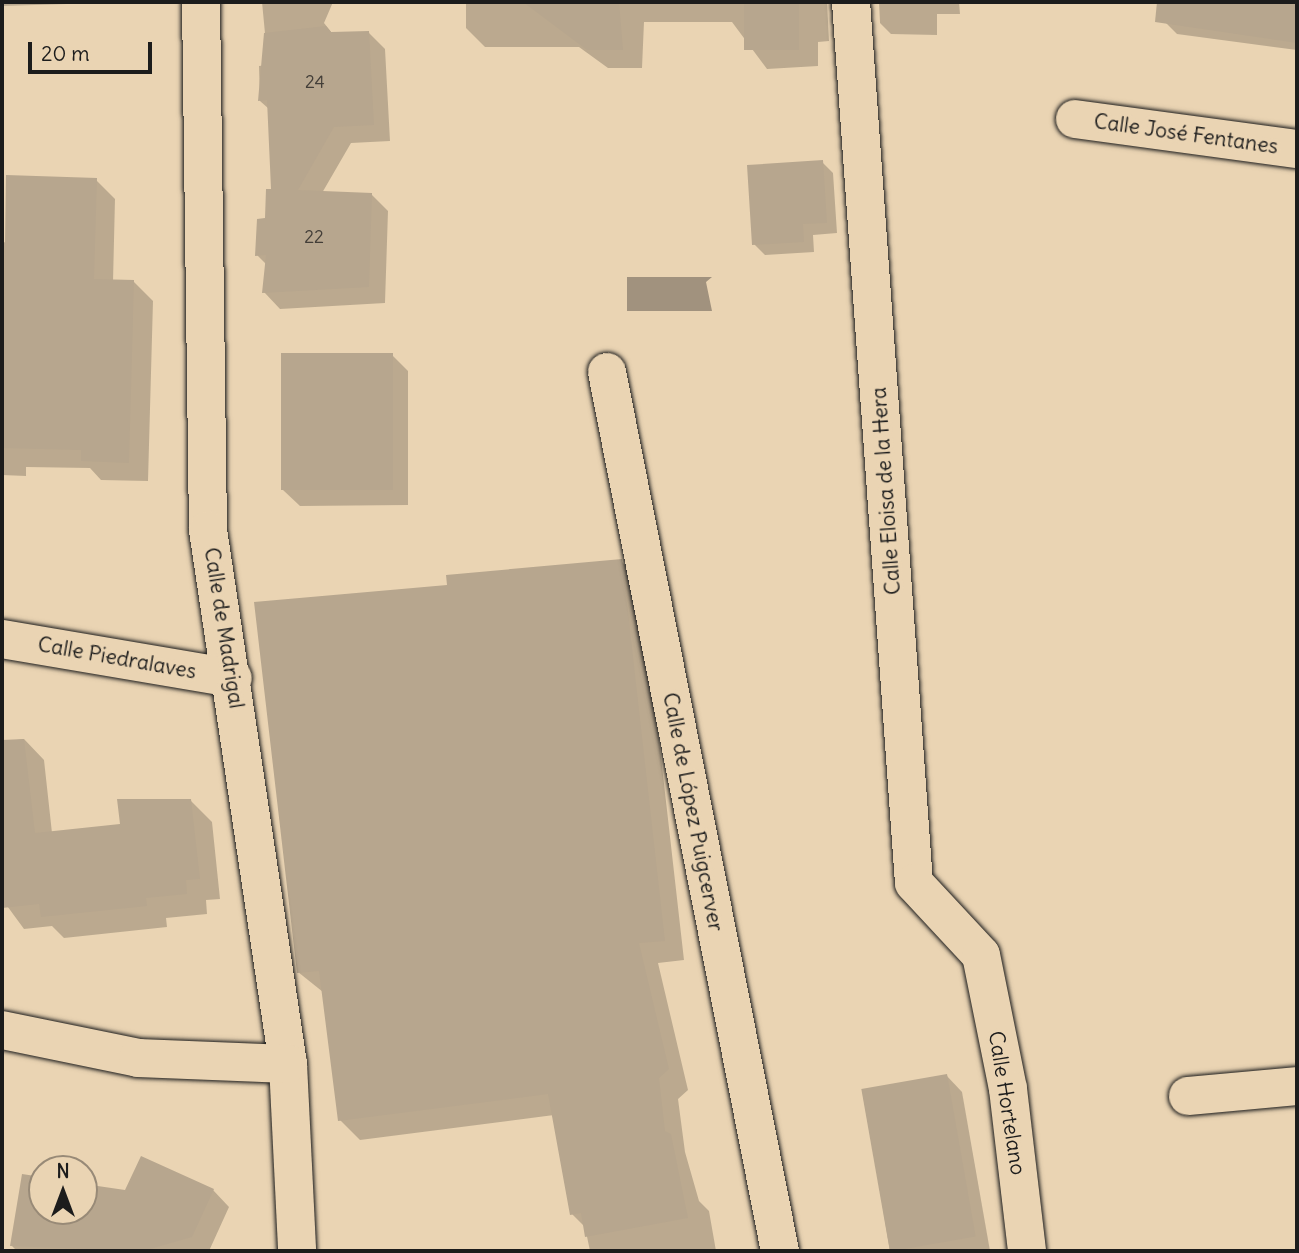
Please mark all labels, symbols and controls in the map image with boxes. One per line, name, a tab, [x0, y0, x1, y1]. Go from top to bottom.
scale bar	[32, 28, 156, 72]
text: 20 m	[41, 40, 90, 67]
house number: 24	[305, 71, 325, 93]
street label: Calle José Fentanes	[1092, 109, 1280, 159]
house number: 22	[304, 226, 324, 248]
street label: Calle Eloisa de la Hera	[866, 386, 906, 596]
street label: Calle de Madrigal	[199, 546, 249, 710]
street label: Calle Piedralaves	[36, 632, 198, 684]
street label: Calle de López Puigcerver	[657, 690, 729, 934]
street label: Calle Hortelano	[983, 1029, 1031, 1177]
north arrow	[28, 1155, 98, 1225]
text: N	[56, 1159, 70, 1183]

